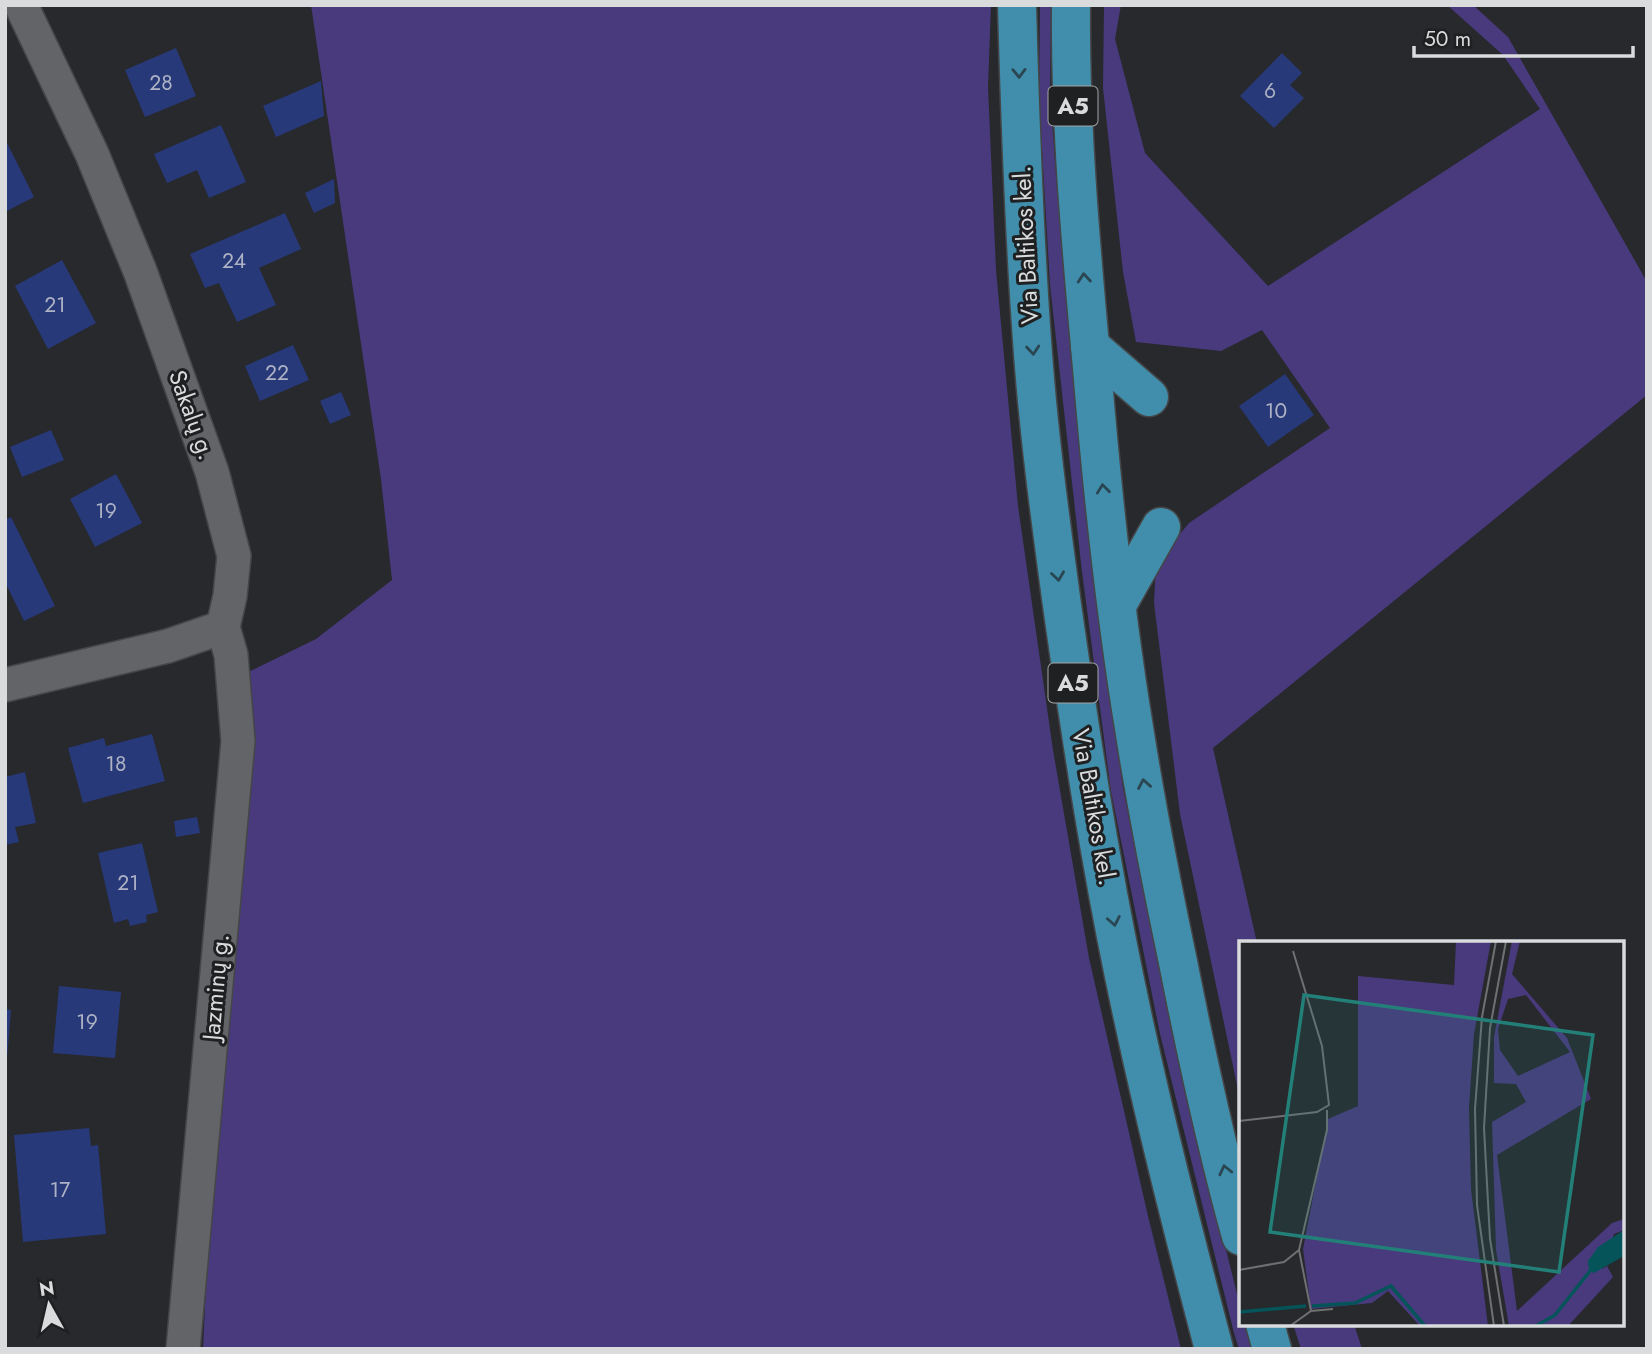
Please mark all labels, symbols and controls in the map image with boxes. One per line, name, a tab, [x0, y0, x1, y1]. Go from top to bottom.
scale bar	[1414, 14, 1633, 58]
text: 50 m	[1424, 24, 1471, 54]
house number: 28	[149, 68, 173, 98]
one-way arrow	[1011, 69, 1027, 79]
house number: 6	[1264, 76, 1276, 106]
road number: A5	[1048, 86, 1098, 125]
street label: Via Baltikos kel.	[1004, 165, 1047, 325]
house number: 24	[222, 246, 246, 276]
one-way arrow	[1077, 273, 1092, 284]
house number: 21	[44, 290, 66, 320]
one-way arrow	[1025, 344, 1040, 355]
house number: 22	[265, 358, 289, 388]
street label: Sakalų g.	[160, 365, 225, 465]
house number: 10	[1265, 396, 1287, 426]
one-way arrow	[1095, 483, 1110, 495]
house number: 19	[95, 496, 117, 526]
one-way arrow	[1051, 570, 1066, 581]
road number: A5	[1048, 664, 1098, 702]
street label: Via Baltikos kel.	[1063, 726, 1126, 888]
house number: 18	[106, 749, 126, 779]
one-way arrow	[1137, 778, 1152, 790]
house number: 21	[117, 868, 139, 898]
one-way arrow	[1106, 915, 1121, 927]
street label: Jazminų g.	[193, 932, 238, 1045]
inset map	[1239, 941, 1624, 1326]
house number: 19	[76, 1007, 98, 1037]
one-way arrow	[1218, 1164, 1233, 1176]
house number: 17	[50, 1175, 70, 1205]
north arrow	[14, 1270, 84, 1340]
text: N	[37, 1274, 56, 1303]

